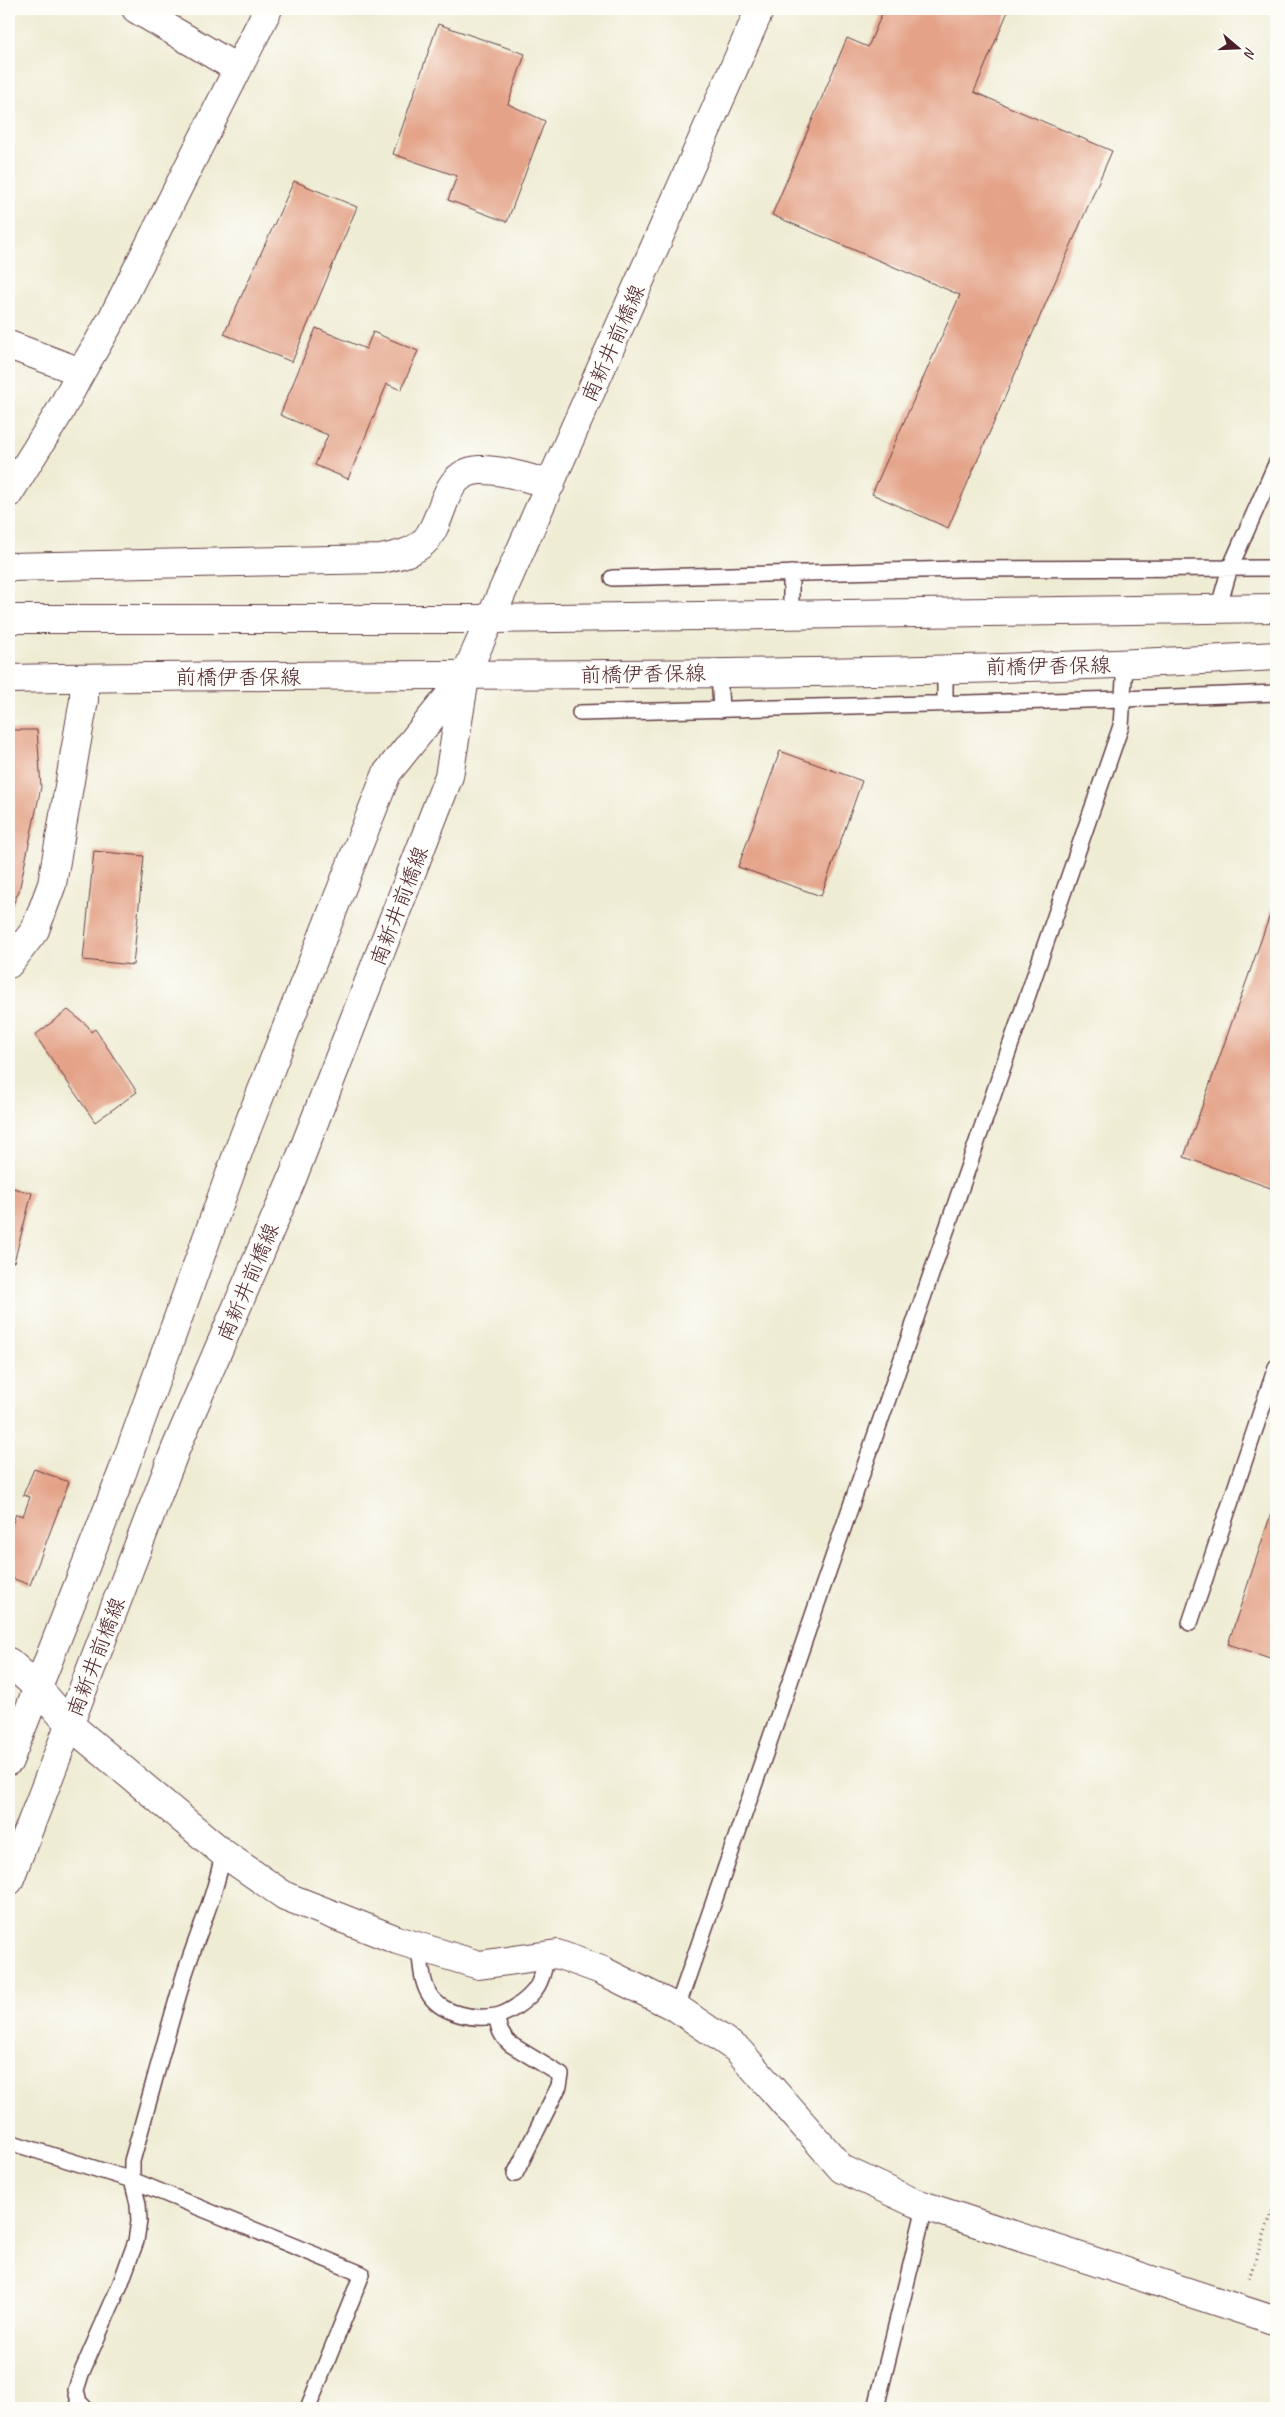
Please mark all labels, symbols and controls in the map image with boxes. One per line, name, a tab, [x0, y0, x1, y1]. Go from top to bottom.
north arrow	[1212, 22, 1262, 72]
text: N	[1240, 45, 1259, 61]
street label: 南新井前橋線	[575, 280, 651, 406]
street label: 前橋伊香保線	[985, 652, 1111, 680]
street label: 前橋伊香保線	[580, 660, 706, 688]
street label: 前橋伊香保線	[175, 664, 301, 690]
street label: 南新井前橋線	[364, 843, 434, 969]
street label: 南新井前橋線	[211, 1219, 285, 1345]
street label: 南新井前橋線	[61, 1594, 131, 1720]

